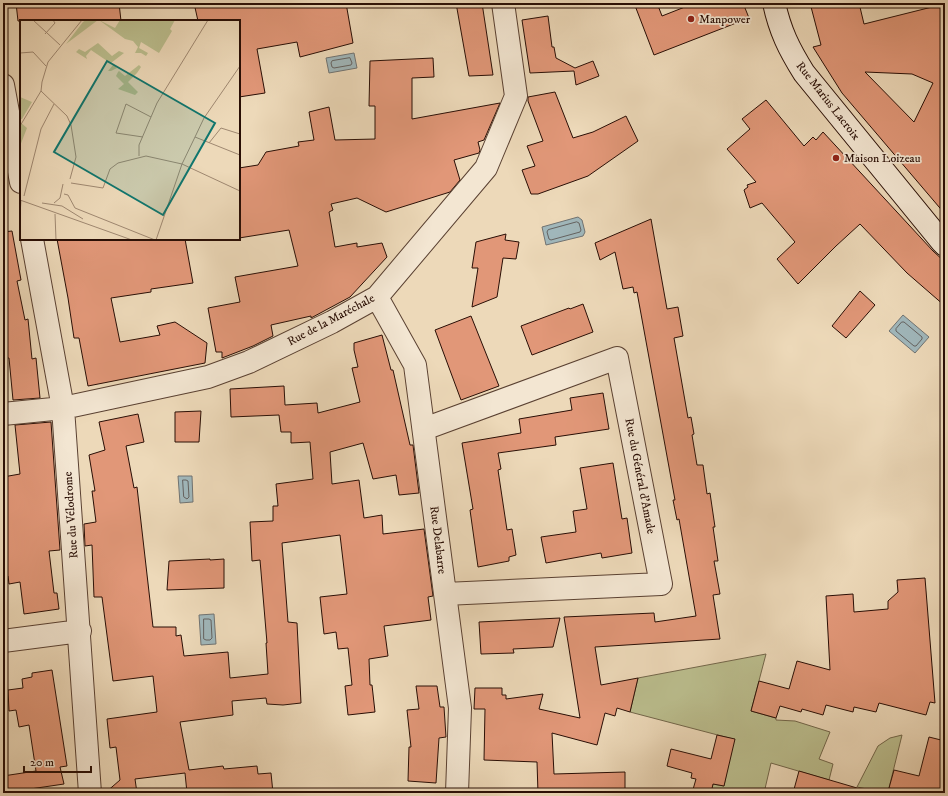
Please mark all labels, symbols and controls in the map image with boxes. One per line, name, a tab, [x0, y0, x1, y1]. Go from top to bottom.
place label: Manpower	[699, 12, 751, 27]
marker: Manpower	[686, 14, 696, 24]
inset map	[20, 20, 240, 240]
street label: Rue Marius Lacroix	[793, 59, 863, 143]
place label: Maison Loizeau	[844, 151, 921, 166]
marker: Maison Loizeau	[831, 153, 841, 163]
street label: Rue de la Maréchale	[285, 291, 377, 349]
street label: Rue du Général d'Amade	[621, 417, 659, 535]
street label: Rue du Vélodrome	[60, 471, 82, 559]
street label: Rue Delabarre	[426, 505, 450, 575]
scale bar	[24, 748, 91, 774]
text: 20 m	[30, 755, 54, 770]

